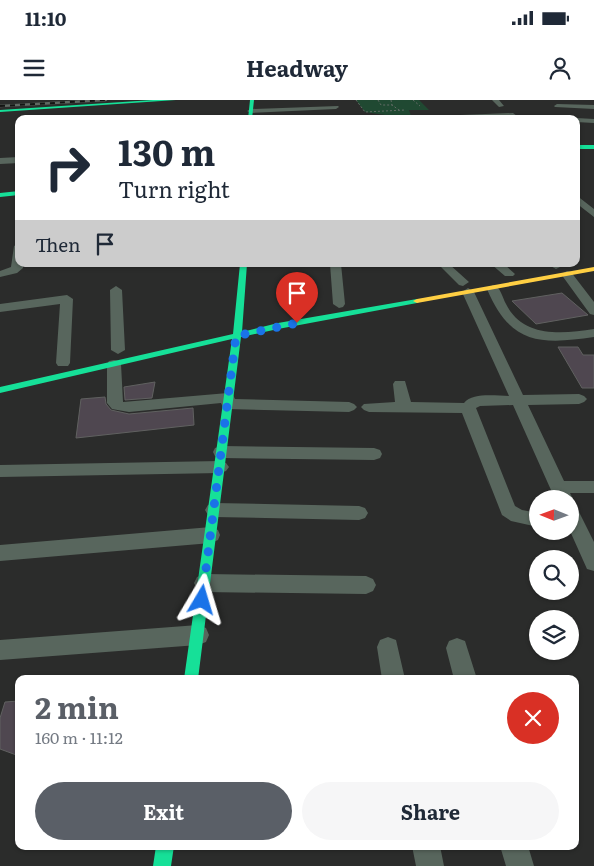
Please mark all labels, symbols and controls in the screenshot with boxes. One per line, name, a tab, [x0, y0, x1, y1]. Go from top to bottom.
text: 11:10	[25, 4, 67, 32]
text: Headway	[246, 51, 348, 84]
icon: menu	[20, 54, 48, 82]
icon: person	[546, 54, 574, 82]
text: 130 m	[118, 125, 215, 177]
icon: right	[35, 135, 100, 200]
text: Turn right	[118, 172, 230, 205]
text: Then	[35, 230, 81, 258]
icon: arrive	[91, 230, 119, 258]
pin	[276, 272, 318, 323]
icon: arrive	[283, 279, 311, 307]
north arrow	[529, 490, 579, 540]
map controls	[529, 490, 579, 660]
button: search	[529, 550, 579, 600]
position arrow	[175, 573, 227, 625]
button: layers	[529, 610, 579, 660]
text: 2 min	[35, 684, 119, 728]
button: close	[507, 692, 559, 744]
text: 160 m · 11:12	[35, 725, 123, 749]
button: Exit	[35, 782, 292, 840]
button: Share	[302, 782, 559, 840]

